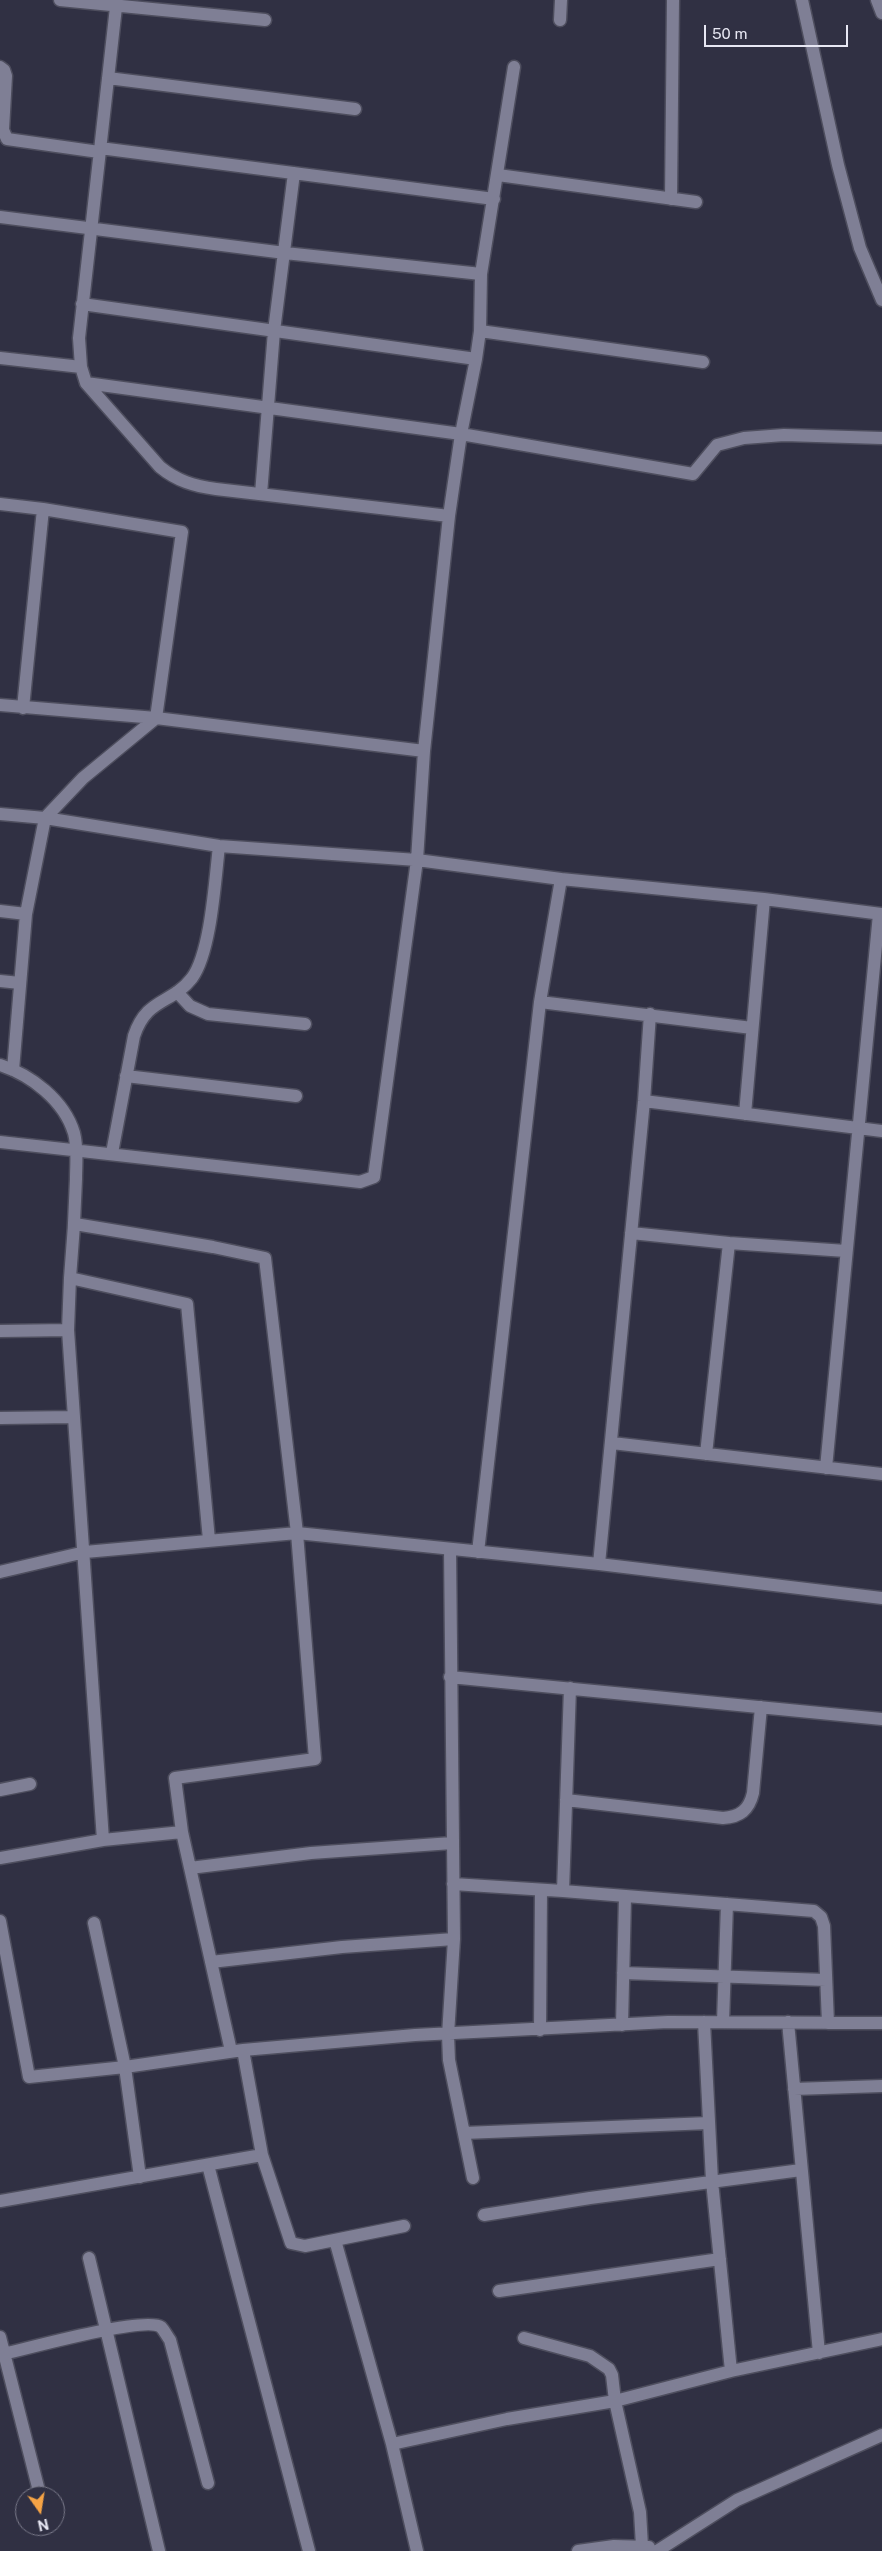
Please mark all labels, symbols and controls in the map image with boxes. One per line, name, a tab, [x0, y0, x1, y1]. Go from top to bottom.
scale bar	[707, 15, 851, 47]
text: 50 m	[712, 25, 747, 42]
north arrow	[15, 2486, 65, 2536]
text: N	[36, 2516, 50, 2534]

